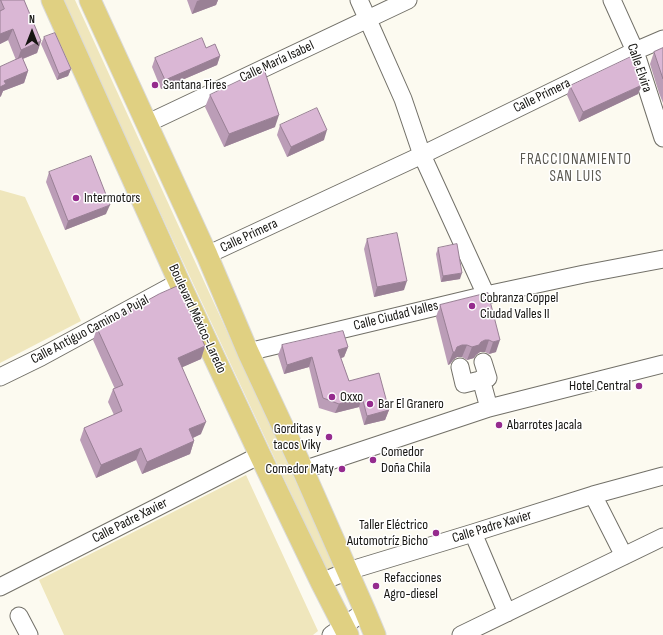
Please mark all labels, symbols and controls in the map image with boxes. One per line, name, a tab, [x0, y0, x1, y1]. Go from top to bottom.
north arrow	[12, 12, 52, 52]
text: N	[29, 13, 35, 26]
street label: Calle María Isabel	[237, 37, 317, 87]
street label: Calle Elvira	[623, 41, 655, 95]
street label: Calle Primera	[511, 75, 573, 117]
place label: Santana Tires	[163, 77, 226, 93]
marker: Santana Tires	[150, 80, 160, 90]
district label: FRACCIONAMIENTO SAN LUIS	[520, 151, 632, 186]
place label: Intermotors	[84, 190, 140, 206]
marker: Intermotors	[71, 193, 81, 203]
street label: Calle Primera	[218, 215, 280, 257]
street label: Boulevard México-Laredo	[164, 262, 230, 376]
place label: Cobranza Coppel Ciudad Valles II	[480, 290, 558, 322]
street label: Calle Antiguo Camino a Pujal	[28, 292, 152, 368]
street label: Calle Ciudad Valles	[352, 297, 440, 335]
marker: Cobranza Coppel Ciudad Valles II	[467, 301, 477, 311]
place label: Hotel Central	[569, 378, 631, 394]
marker: Hotel Central	[634, 381, 644, 391]
place label: Oxxo	[340, 389, 363, 405]
marker: Oxxo	[327, 392, 337, 402]
place label: Bar El Granero	[378, 396, 444, 412]
marker: Bar El Granero	[365, 399, 375, 409]
place label: Abarrotes Jacala	[507, 417, 582, 433]
marker: Abarrotes Jacala	[494, 420, 504, 430]
place label: Gorditas y tacos Viky	[273, 421, 321, 454]
marker: Gorditas y tacos Viky	[324, 432, 334, 442]
place label: Comedor Doña Chila	[381, 444, 431, 476]
marker: Comedor Doña Chila	[368, 455, 378, 465]
place label: Comedor Maty	[266, 461, 334, 477]
marker: Comedor Maty	[337, 464, 347, 474]
street label: Calle Padre Xavier	[89, 495, 171, 547]
street label: Calle Padre Xavier	[450, 507, 534, 547]
place label: Taller Eléctrico Automotríz Bicho	[347, 517, 428, 550]
marker: Taller Eléctrico Automotríz Bicho	[431, 528, 441, 538]
place label: Refacciones Agro-diesel	[384, 570, 441, 602]
marker: Refacciones Agro-diesel	[371, 581, 381, 591]

